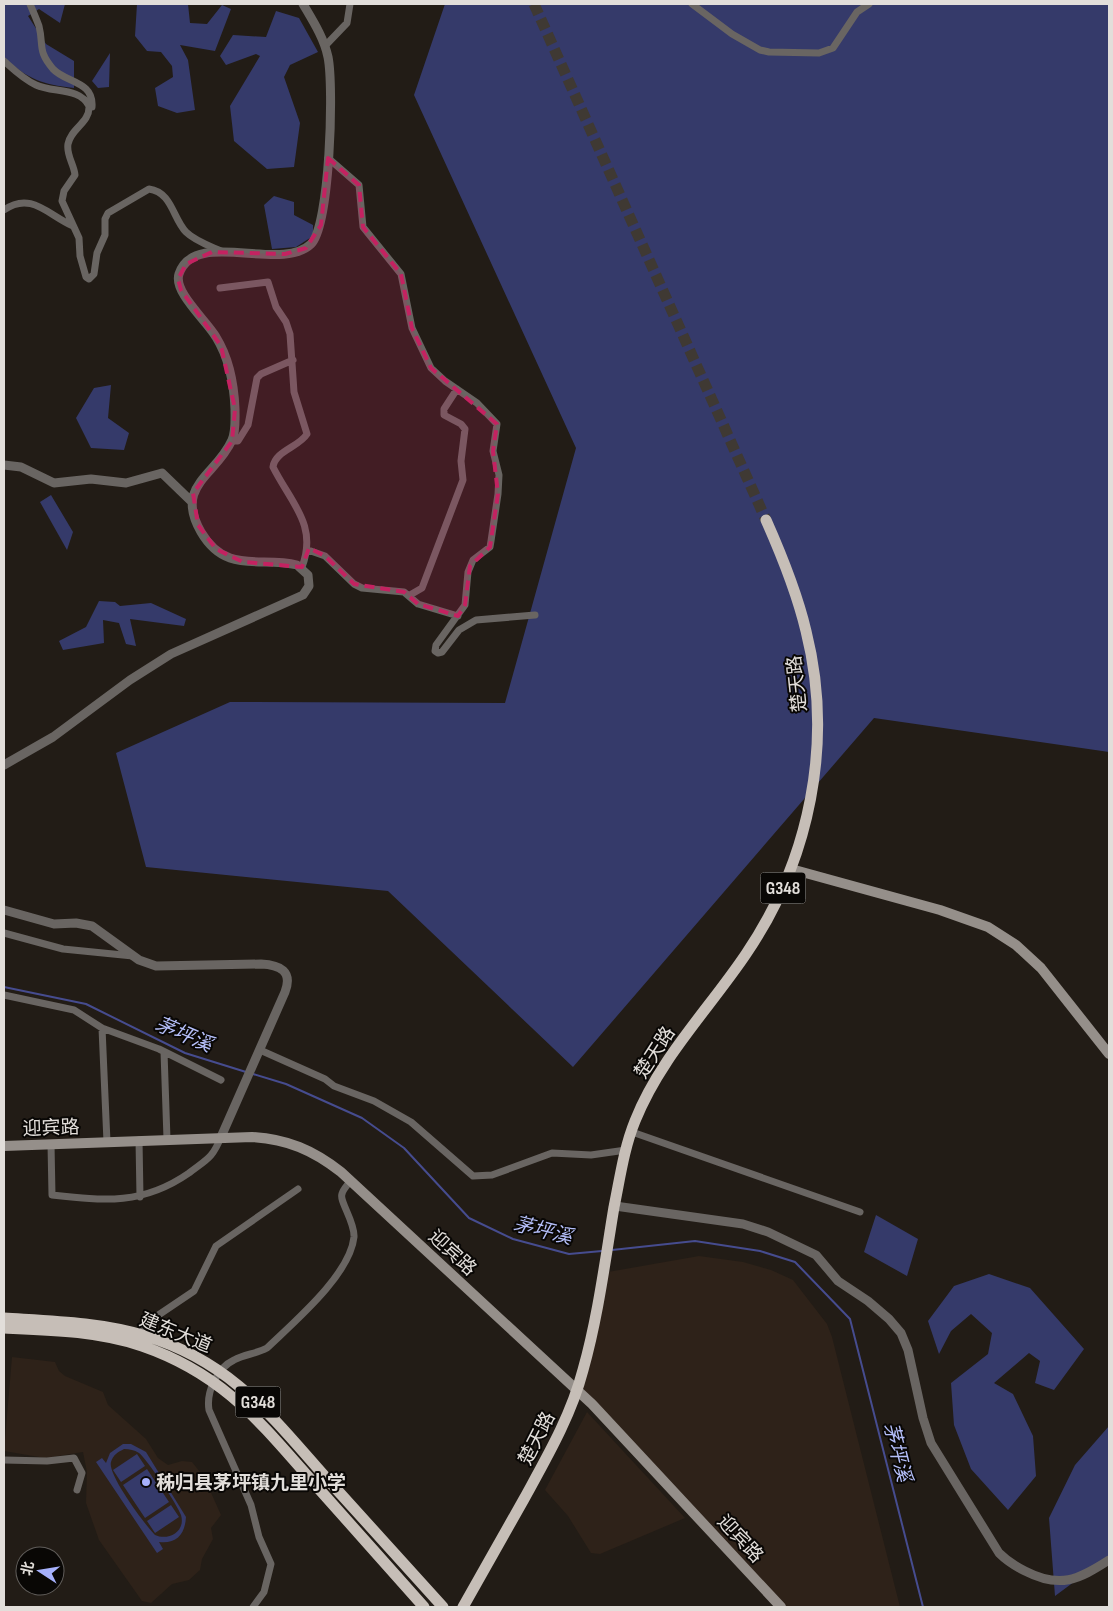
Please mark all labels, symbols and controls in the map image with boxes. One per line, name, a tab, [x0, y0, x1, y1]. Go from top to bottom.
street label: 楚天路	[783, 654, 812, 713]
road number: G348	[760, 872, 806, 904]
water label: 茅坪溪	[151, 1012, 218, 1058]
street label: 楚天路	[630, 1023, 680, 1083]
street label: 迎宾路	[22, 1116, 80, 1141]
water label: 茅坪溪	[511, 1212, 577, 1250]
street label: 迎宾路	[423, 1225, 481, 1281]
street label: 建东大道	[136, 1308, 215, 1358]
road number: G348	[236, 1386, 280, 1418]
street label: 楚天路	[514, 1408, 561, 1469]
water label: 茅坪溪	[878, 1420, 916, 1486]
place label: 秭归县茅坪镇九里小学	[156, 1472, 346, 1495]
marker: 秭归县茅坪镇九里小学	[140, 1476, 152, 1488]
street label: 迎宾路	[712, 1510, 768, 1568]
north arrow	[15, 1546, 65, 1596]
text: 北	[18, 1560, 38, 1577]

